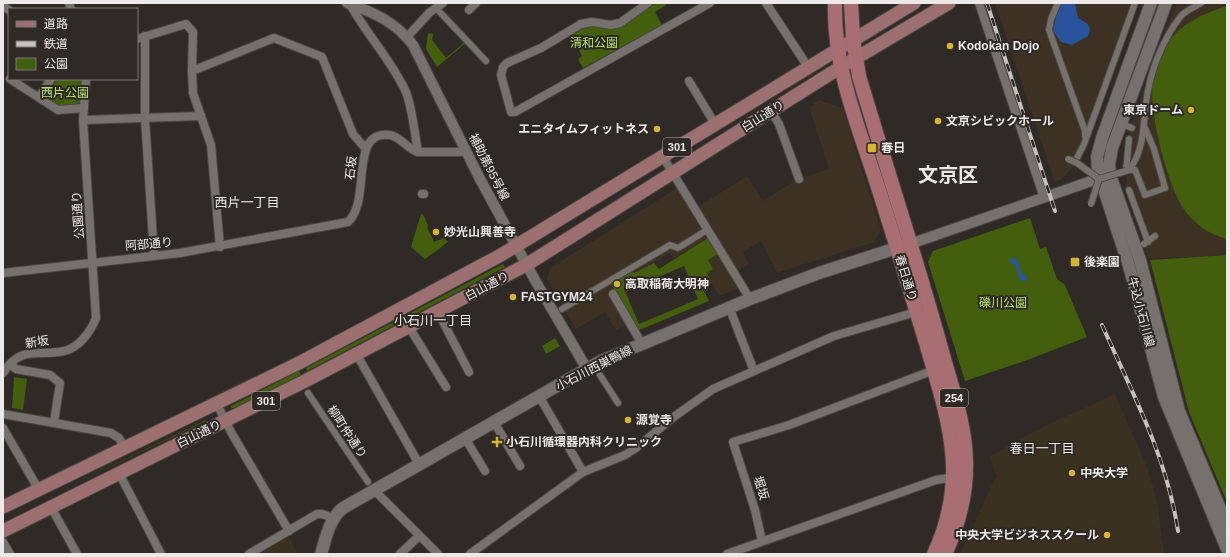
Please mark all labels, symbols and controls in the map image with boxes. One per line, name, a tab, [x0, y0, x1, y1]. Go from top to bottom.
legend	[8, 8, 138, 80]
text: 道路	[44, 17, 68, 31]
park label: 清和公園	[570, 36, 618, 50]
text: 鉄道	[44, 37, 68, 51]
place label: Kodokan Dojo	[958, 39, 1039, 53]
marker: Kodokan Dojo	[945, 41, 955, 51]
text: 公園	[44, 57, 68, 71]
park label: 西片公園	[41, 86, 89, 100]
street label: 白山通り	[739, 97, 787, 135]
place label: 東京ドーム	[1123, 103, 1183, 117]
marker: 東京ドーム	[1186, 105, 1196, 115]
place label: 文京シビックホール	[946, 114, 1054, 128]
marker: 文京シビックホール	[933, 116, 943, 126]
place label: エニタイムフィットネス	[518, 122, 649, 136]
marker: エニタイムフィットネス	[652, 124, 662, 134]
street label: 補助第95号線	[466, 131, 512, 203]
road number: 301	[663, 138, 691, 156]
place label: 春日	[881, 141, 905, 155]
marker: 春日	[866, 142, 878, 154]
street label: 石坂	[343, 155, 359, 181]
district label: 文京区	[918, 164, 978, 186]
street label: 公園通り	[69, 191, 87, 239]
district label: 西片一丁目	[214, 195, 280, 210]
place label: 妙光山興善寺	[444, 225, 516, 239]
marker: 妙光山興善寺	[431, 227, 441, 237]
street label: 阿部通り	[124, 235, 174, 253]
street label: 春日通り	[892, 253, 920, 303]
place label: 後楽園	[1084, 255, 1120, 269]
marker: 後楽園	[1069, 256, 1081, 268]
street label: 白山通り	[463, 269, 511, 303]
street label: 牛込小石川線	[1125, 275, 1157, 349]
place label: 高取稲荷大明神	[625, 277, 709, 291]
marker: 高取稲荷大明神	[612, 279, 622, 289]
place label: FASTGYM24	[521, 290, 593, 304]
marker: FASTGYM24	[508, 292, 518, 302]
park label: 礫川公園	[979, 296, 1027, 310]
district label: 小石川一丁目	[394, 313, 472, 328]
street label: 新坂	[24, 333, 50, 351]
street label: 小石川西巣鴨線	[553, 343, 635, 393]
road number: 254	[940, 389, 968, 407]
road number: 301	[252, 392, 280, 410]
street label: 柳町仲通り	[324, 403, 370, 461]
place label: 源覚寺	[636, 413, 672, 427]
marker: 源覚寺	[623, 415, 633, 425]
street label: 白山通り	[174, 417, 224, 451]
place label: 小石川循環器内科クリニック	[506, 435, 662, 449]
marker: 小石川循環器内科クリニック	[491, 436, 503, 448]
district label: 春日一丁目	[1009, 441, 1075, 456]
place label: 中央大学	[1080, 466, 1128, 480]
marker: 中央大学	[1067, 468, 1077, 478]
street label: 堀坂	[751, 474, 771, 502]
place label: 中央大学ビジネススクール	[955, 528, 1099, 542]
marker: 中央大学ビジネススクール	[1102, 530, 1112, 540]

